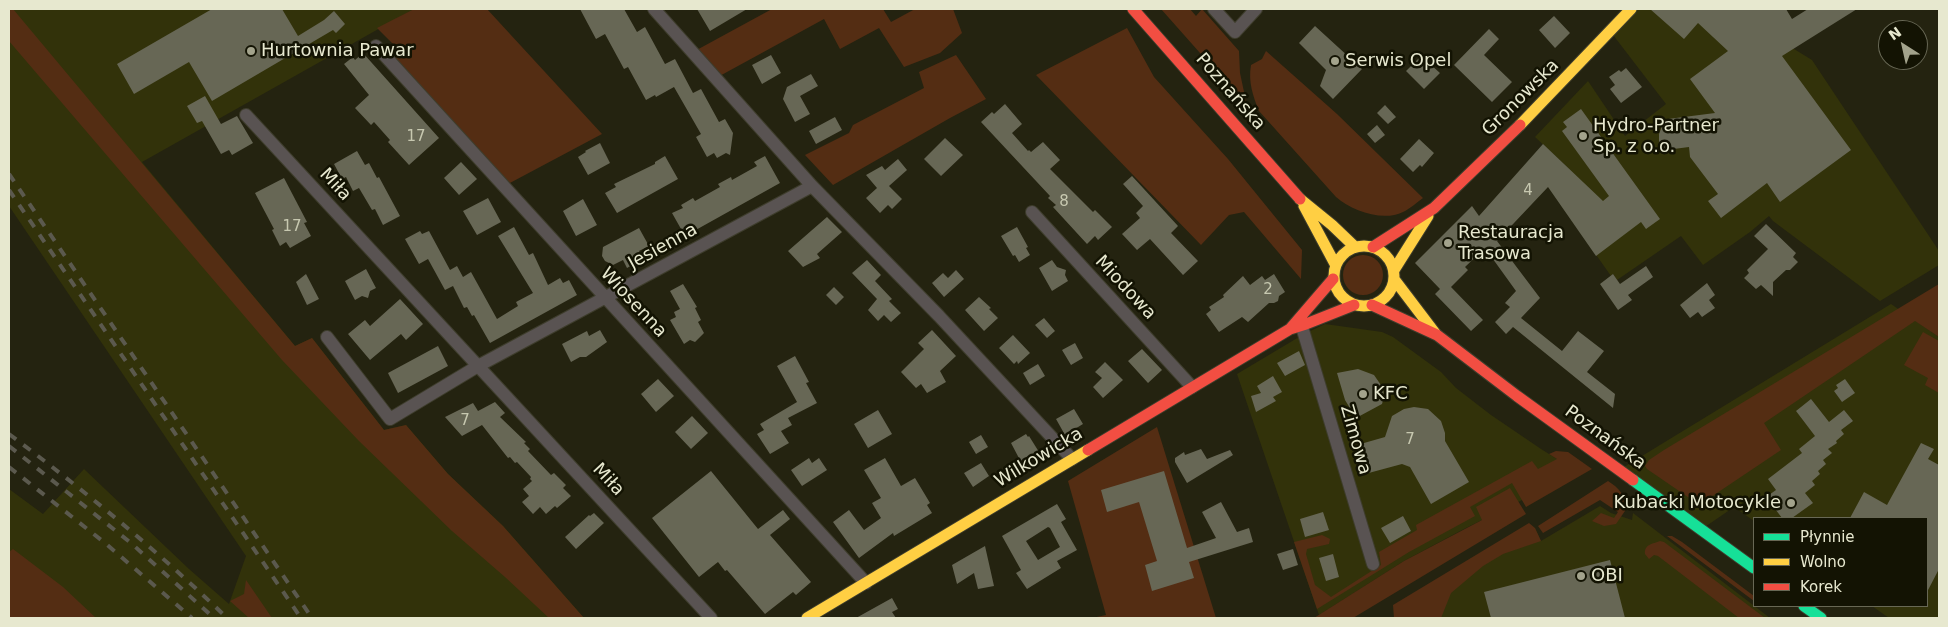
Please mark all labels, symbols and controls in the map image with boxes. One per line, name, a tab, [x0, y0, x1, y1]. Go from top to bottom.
north arrow	[1878, 20, 1928, 70]
text: N	[1886, 24, 1904, 43]
place label: Hurtownia Pawar	[261, 40, 414, 62]
marker: Hurtownia Pawar	[245, 45, 257, 57]
street label: Poznańska	[1191, 49, 1269, 135]
place label: Serwis Opel	[1345, 50, 1451, 72]
marker: Serwis Opel	[1329, 55, 1341, 67]
street label: Gronowska	[1478, 55, 1564, 141]
place label: Hydro-Partner Sp. z o.o.	[1593, 115, 1719, 158]
house number: 17	[406, 128, 426, 146]
marker: Hydro-Partner Sp. z o.o.	[1577, 130, 1589, 142]
street label: Miła	[315, 164, 355, 206]
house number: 4	[1523, 182, 1533, 200]
house number: 8	[1059, 193, 1069, 211]
house number: 17	[282, 218, 302, 236]
street label: Jesienna	[625, 219, 701, 275]
place label: Restauracja Trasowa	[1458, 222, 1564, 264]
marker: Restauracja Trasowa	[1442, 237, 1454, 249]
street label: Miodowa	[1090, 251, 1160, 325]
street label: Wiosenna	[595, 264, 671, 342]
house number: 2	[1263, 281, 1273, 299]
place label: KFC	[1373, 383, 1408, 405]
marker: KFC	[1357, 388, 1369, 400]
street label: Poznańska	[1560, 401, 1650, 475]
street label: Zimowa	[1335, 403, 1375, 477]
house number: 7	[460, 412, 470, 430]
street label: Wilkowicka	[991, 423, 1087, 493]
house number: 7	[1405, 431, 1415, 449]
street label: Miła	[588, 459, 628, 501]
place label: Kubacki Motocykle	[1614, 492, 1781, 514]
marker: Kubacki Motocykle	[1785, 497, 1797, 509]
legend	[1753, 517, 1928, 607]
text: Płynnie	[1800, 528, 1855, 546]
text: Wolno	[1800, 553, 1846, 571]
place label: OBI	[1591, 565, 1623, 587]
marker: OBI	[1575, 570, 1587, 582]
text: Korek	[1800, 578, 1842, 596]

